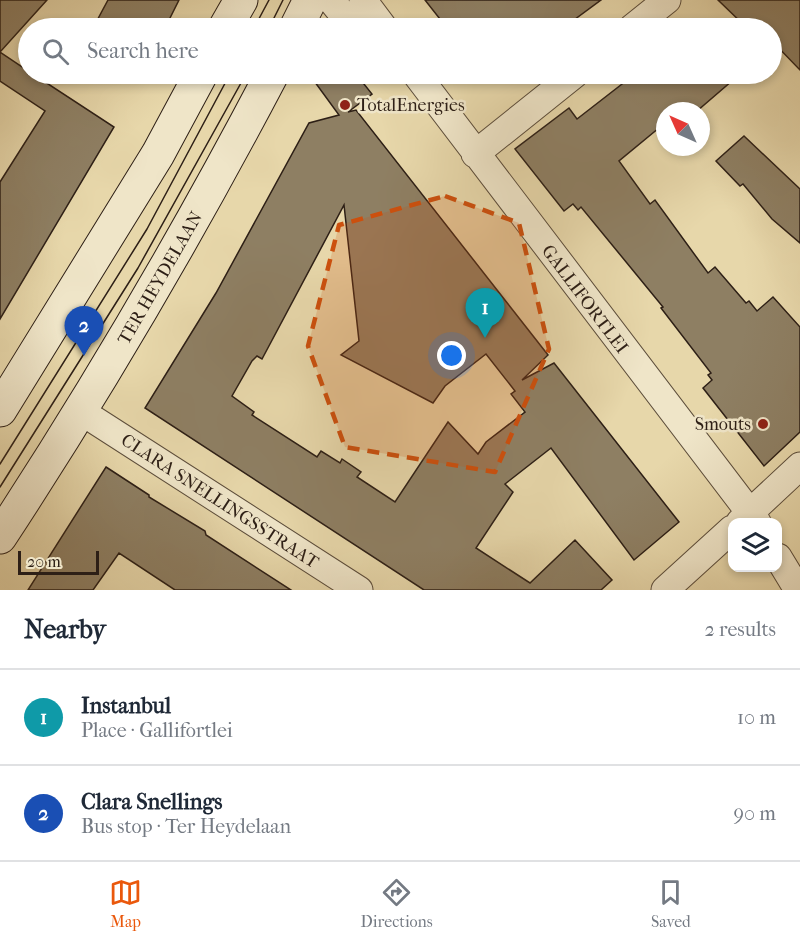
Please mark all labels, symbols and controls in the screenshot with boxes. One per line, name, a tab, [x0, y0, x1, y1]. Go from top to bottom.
search box	[18, 18, 782, 84]
icon: search	[39, 35, 72, 68]
text: Search here	[87, 38, 199, 64]
place label: TotalEnergies	[357, 95, 465, 116]
marker: TotalEnergies	[338, 98, 352, 112]
north arrow	[656, 102, 710, 156]
street label: TER HEYDELAAN	[114, 208, 207, 349]
street label: GALLIFORTLEI	[537, 241, 632, 358]
pin: 1	[466, 288, 504, 338]
pin: 2	[64, 306, 104, 356]
your location	[437, 341, 466, 370]
place label: Smouts	[695, 414, 751, 435]
marker: Smouts	[756, 417, 770, 431]
street label: CLARA SNELLINGSSTRAAT	[117, 430, 323, 574]
map controls	[728, 518, 782, 572]
button: layers	[728, 518, 782, 572]
scale bar	[18, 548, 99, 576]
text: 20 m	[27, 552, 61, 571]
text: Nearby	[24, 614, 106, 645]
text: 2 results	[705, 618, 776, 641]
text: Instanbul	[81, 693, 171, 719]
text: 1	[40, 706, 47, 729]
text: 10 m	[737, 706, 776, 729]
text: Place · Gallifortlei	[81, 719, 233, 742]
text: Clara Snellings	[81, 789, 222, 815]
text: 2	[38, 802, 49, 825]
text: 90 m	[734, 802, 776, 825]
text: Bus stop · Ter Heydelaan	[81, 815, 291, 838]
tab: Map	[109, 876, 142, 931]
tab: Directions	[361, 876, 433, 931]
tab: Saved	[651, 876, 691, 931]

